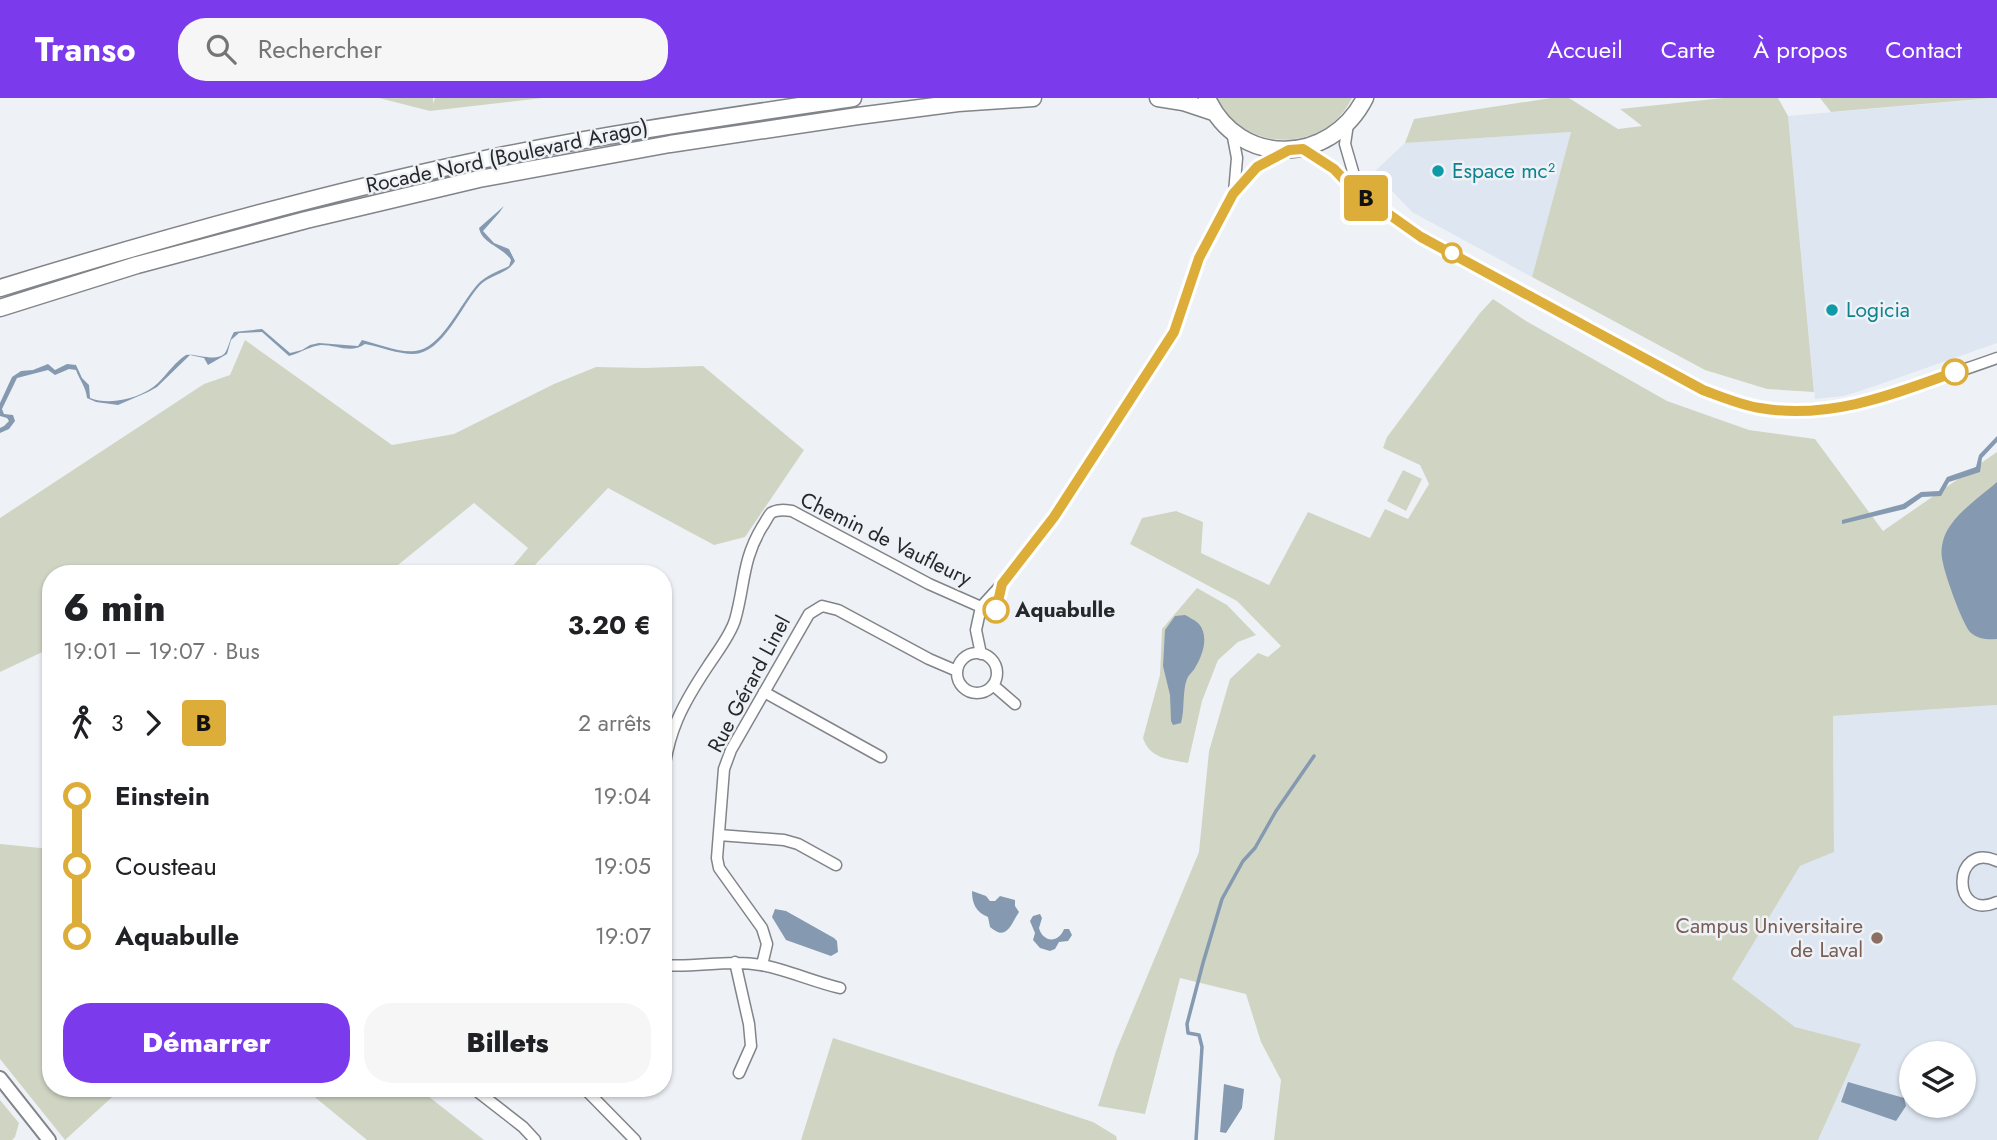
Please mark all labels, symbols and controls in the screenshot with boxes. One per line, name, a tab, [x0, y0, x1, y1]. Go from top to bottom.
search box	[178, 18, 668, 81]
text: Transo	[35, 26, 136, 73]
icon: search	[202, 30, 240, 68]
text: Rechercher	[258, 30, 382, 68]
text: Accueil	[1547, 32, 1623, 67]
text: Carte	[1661, 32, 1715, 67]
text: À propos	[1753, 32, 1847, 67]
text: Contact	[1885, 32, 1962, 67]
street label: Rocade Nord (Boulevard Arago)	[363, 111, 651, 201]
place label: Espace mc²	[1452, 156, 1555, 186]
marker: Espace mc²	[1430, 163, 1446, 179]
line badge: B	[1343, 175, 1389, 221]
text: B	[1358, 180, 1374, 215]
unlabelled marker	[1442, 243, 1462, 263]
place label: Logicia	[1846, 295, 1910, 325]
marker: Logicia	[1824, 302, 1840, 318]
unlabelled marker	[1942, 359, 1968, 385]
street label: Chemin de Vaufleury	[795, 485, 977, 594]
text: 6 min	[63, 580, 166, 635]
place label: Aquabulle	[1014, 595, 1115, 625]
marker: Aquabulle	[983, 597, 1009, 623]
text: 3.20 €	[568, 606, 651, 644]
street label: Rue Gérard Linel	[700, 610, 798, 758]
text: 19:01 – 19:07 · Bus	[63, 634, 260, 668]
icon: walk	[63, 704, 101, 742]
icon: forward	[134, 704, 172, 742]
text: B	[196, 705, 212, 740]
text: 3	[111, 706, 124, 740]
text: 2 arrêts	[578, 706, 651, 740]
text: Einstein	[115, 777, 210, 815]
text: 19:04	[593, 779, 651, 813]
text: Cousteau	[115, 847, 217, 885]
text: 19:05	[594, 849, 651, 883]
place label: Campus Universitaire de Laval	[1676, 911, 1863, 965]
text: Aquabulle	[115, 917, 239, 955]
text: 19:07	[595, 919, 651, 953]
marker: Campus Universitaire de Laval	[1869, 930, 1885, 946]
button: Démarrer	[63, 1003, 350, 1083]
button: Billets	[364, 1003, 651, 1083]
map controls	[1899, 1041, 1976, 1118]
button: layers	[1899, 1041, 1976, 1118]

